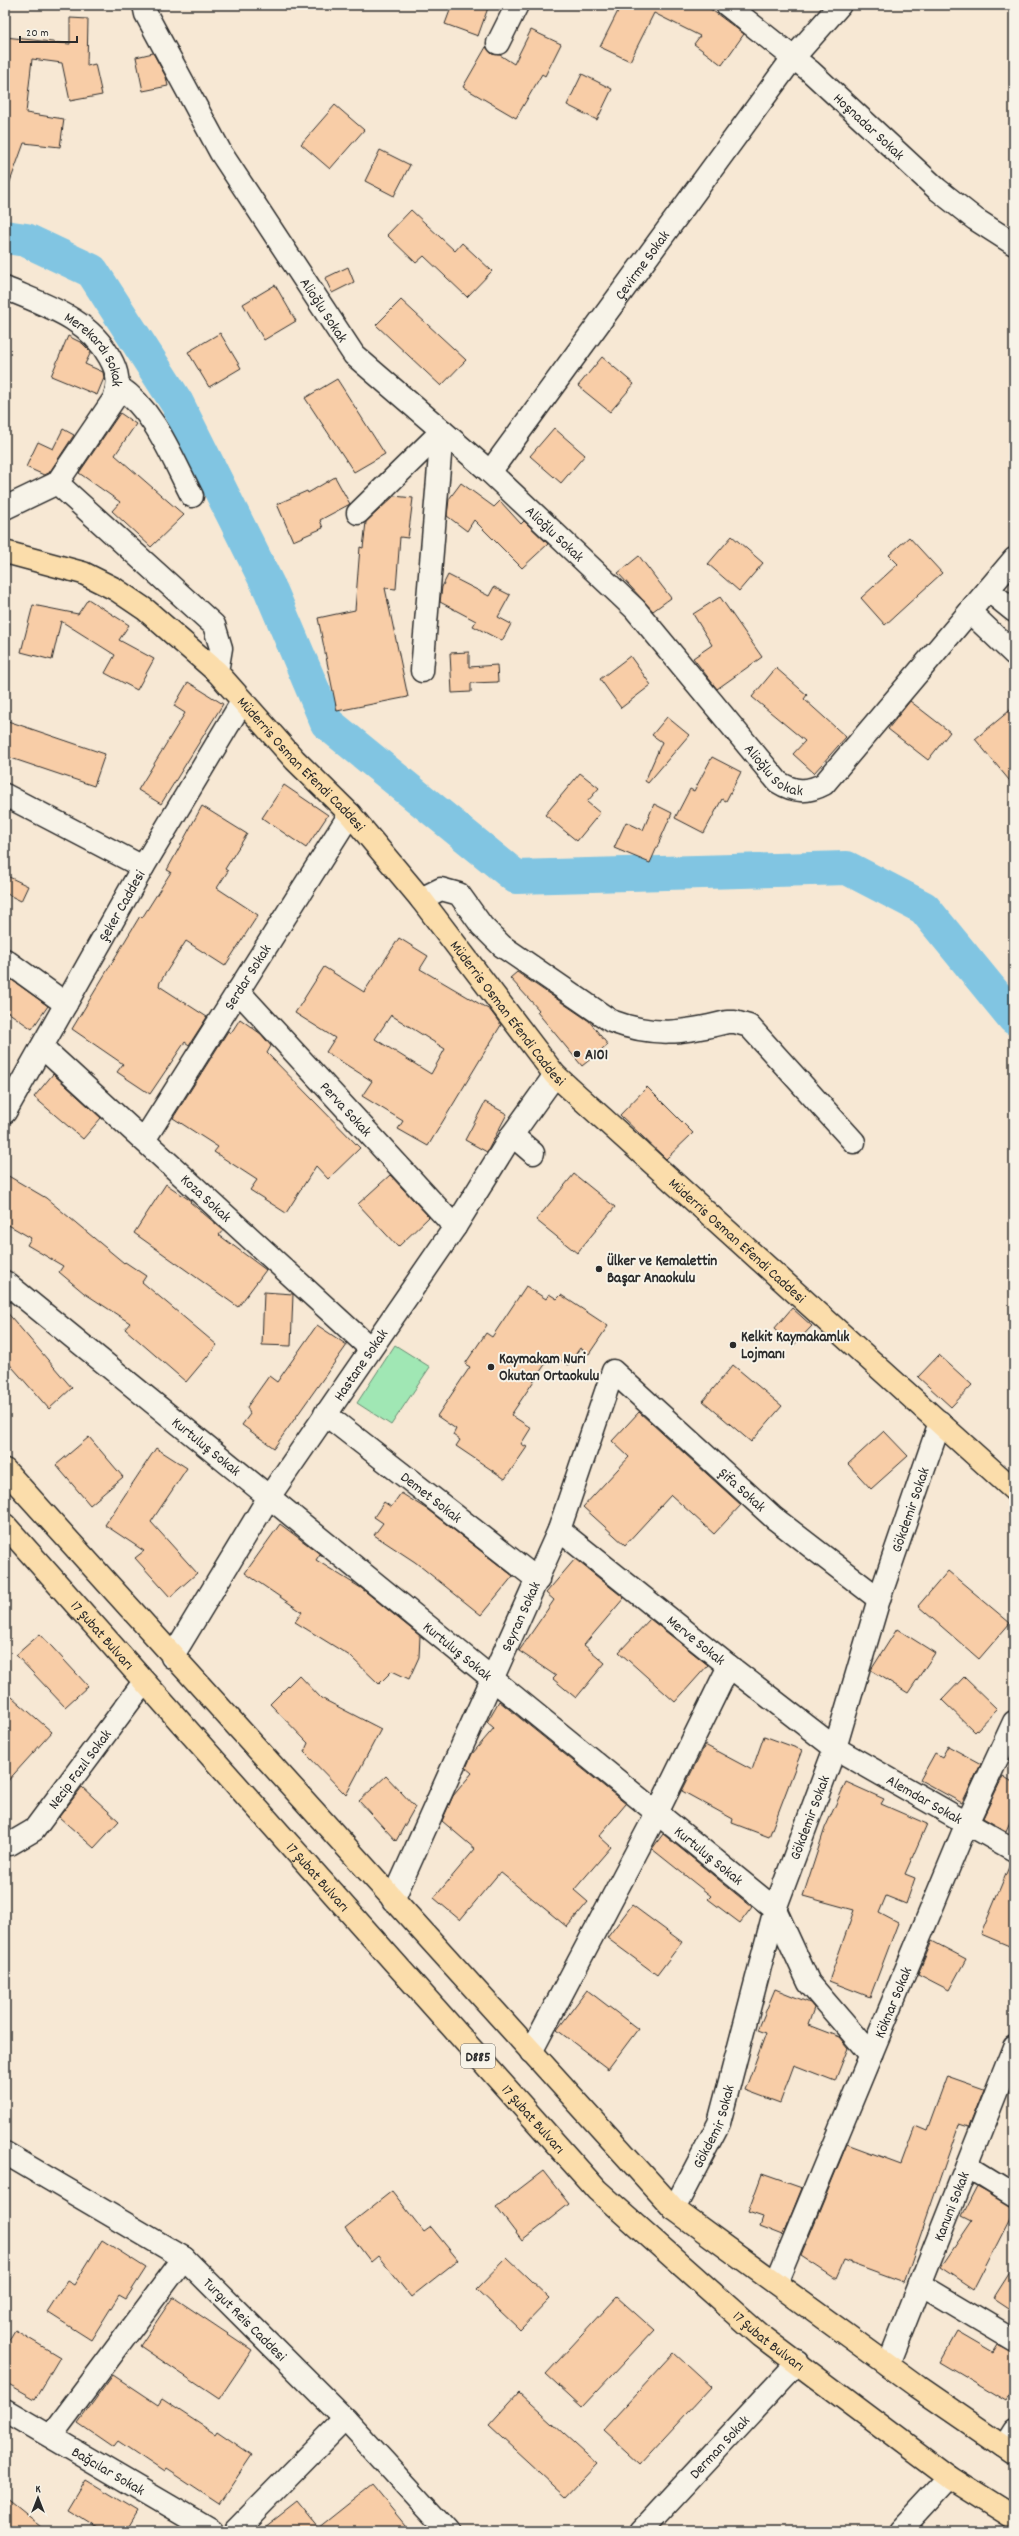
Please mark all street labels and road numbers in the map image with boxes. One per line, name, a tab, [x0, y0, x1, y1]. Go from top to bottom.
street label: Hoşnadar Sokak	[827, 89, 909, 166]
street label: Çevirme Sokak	[611, 227, 676, 305]
street label: Alioğlu Sokak	[293, 274, 352, 348]
street label: Merekardı Sokak	[59, 308, 127, 387]
street label: Alioğlu Sokak	[519, 502, 588, 568]
street label: Müderris Osman Efendi Caddesi	[231, 693, 369, 837]
street label: Alioğlu Sokak	[738, 740, 804, 803]
street label: Şeker Caddesi	[94, 867, 152, 946]
street label: Müderris Osman Efendi Caddesi	[443, 937, 570, 1092]
street label: Serdar Sokak	[220, 941, 278, 1015]
street label: Perva Sokak	[314, 1078, 376, 1143]
street label: Koza Sokak	[174, 1170, 235, 1228]
street label: Müderris Osman Efendi Caddesi	[663, 1174, 810, 1310]
street label: Hastane Sokak	[329, 1325, 395, 1406]
street label: Kurtuluş Sokak	[166, 1413, 245, 1483]
street label: Şifa Sokak	[713, 1463, 770, 1518]
street label: Gökdemir Sokak	[887, 1465, 937, 1556]
street label: Demet Sokak	[395, 1467, 466, 1530]
street label: Seyran Sokak	[497, 1578, 548, 1656]
street label: 17 Şubat Bulvarı	[64, 1597, 138, 1676]
street label: Merve Sokak	[661, 1611, 729, 1672]
street label: Kurtuluş Sokak	[417, 1617, 496, 1687]
street label: Necip Fazıl Sokak	[44, 1725, 118, 1815]
street label: Alemdar Sokak	[882, 1770, 966, 1831]
street label: Gökdemir Sokak	[785, 1773, 837, 1864]
street label: Kurtuluş Sokak	[668, 1822, 747, 1892]
street label: 17 Şubat Bulvarı	[280, 1839, 354, 1918]
street label: Köknar Sokak	[870, 1964, 919, 2042]
road number: D885	[461, 2044, 495, 2068]
street label: 17 Şubat Bulvarı	[495, 2081, 569, 2160]
street label: Gökdemir Sokak	[688, 2083, 742, 2173]
street label: Kanuni Sokak	[929, 2169, 977, 2245]
street label: Turgut Reis Caddesi	[197, 2274, 291, 2368]
street label: 17 Şubat Bulvarı	[727, 2307, 808, 2378]
street label: Derman Sokak	[685, 2411, 756, 2485]
street label: Bağcılar Sokak	[67, 2442, 148, 2502]

